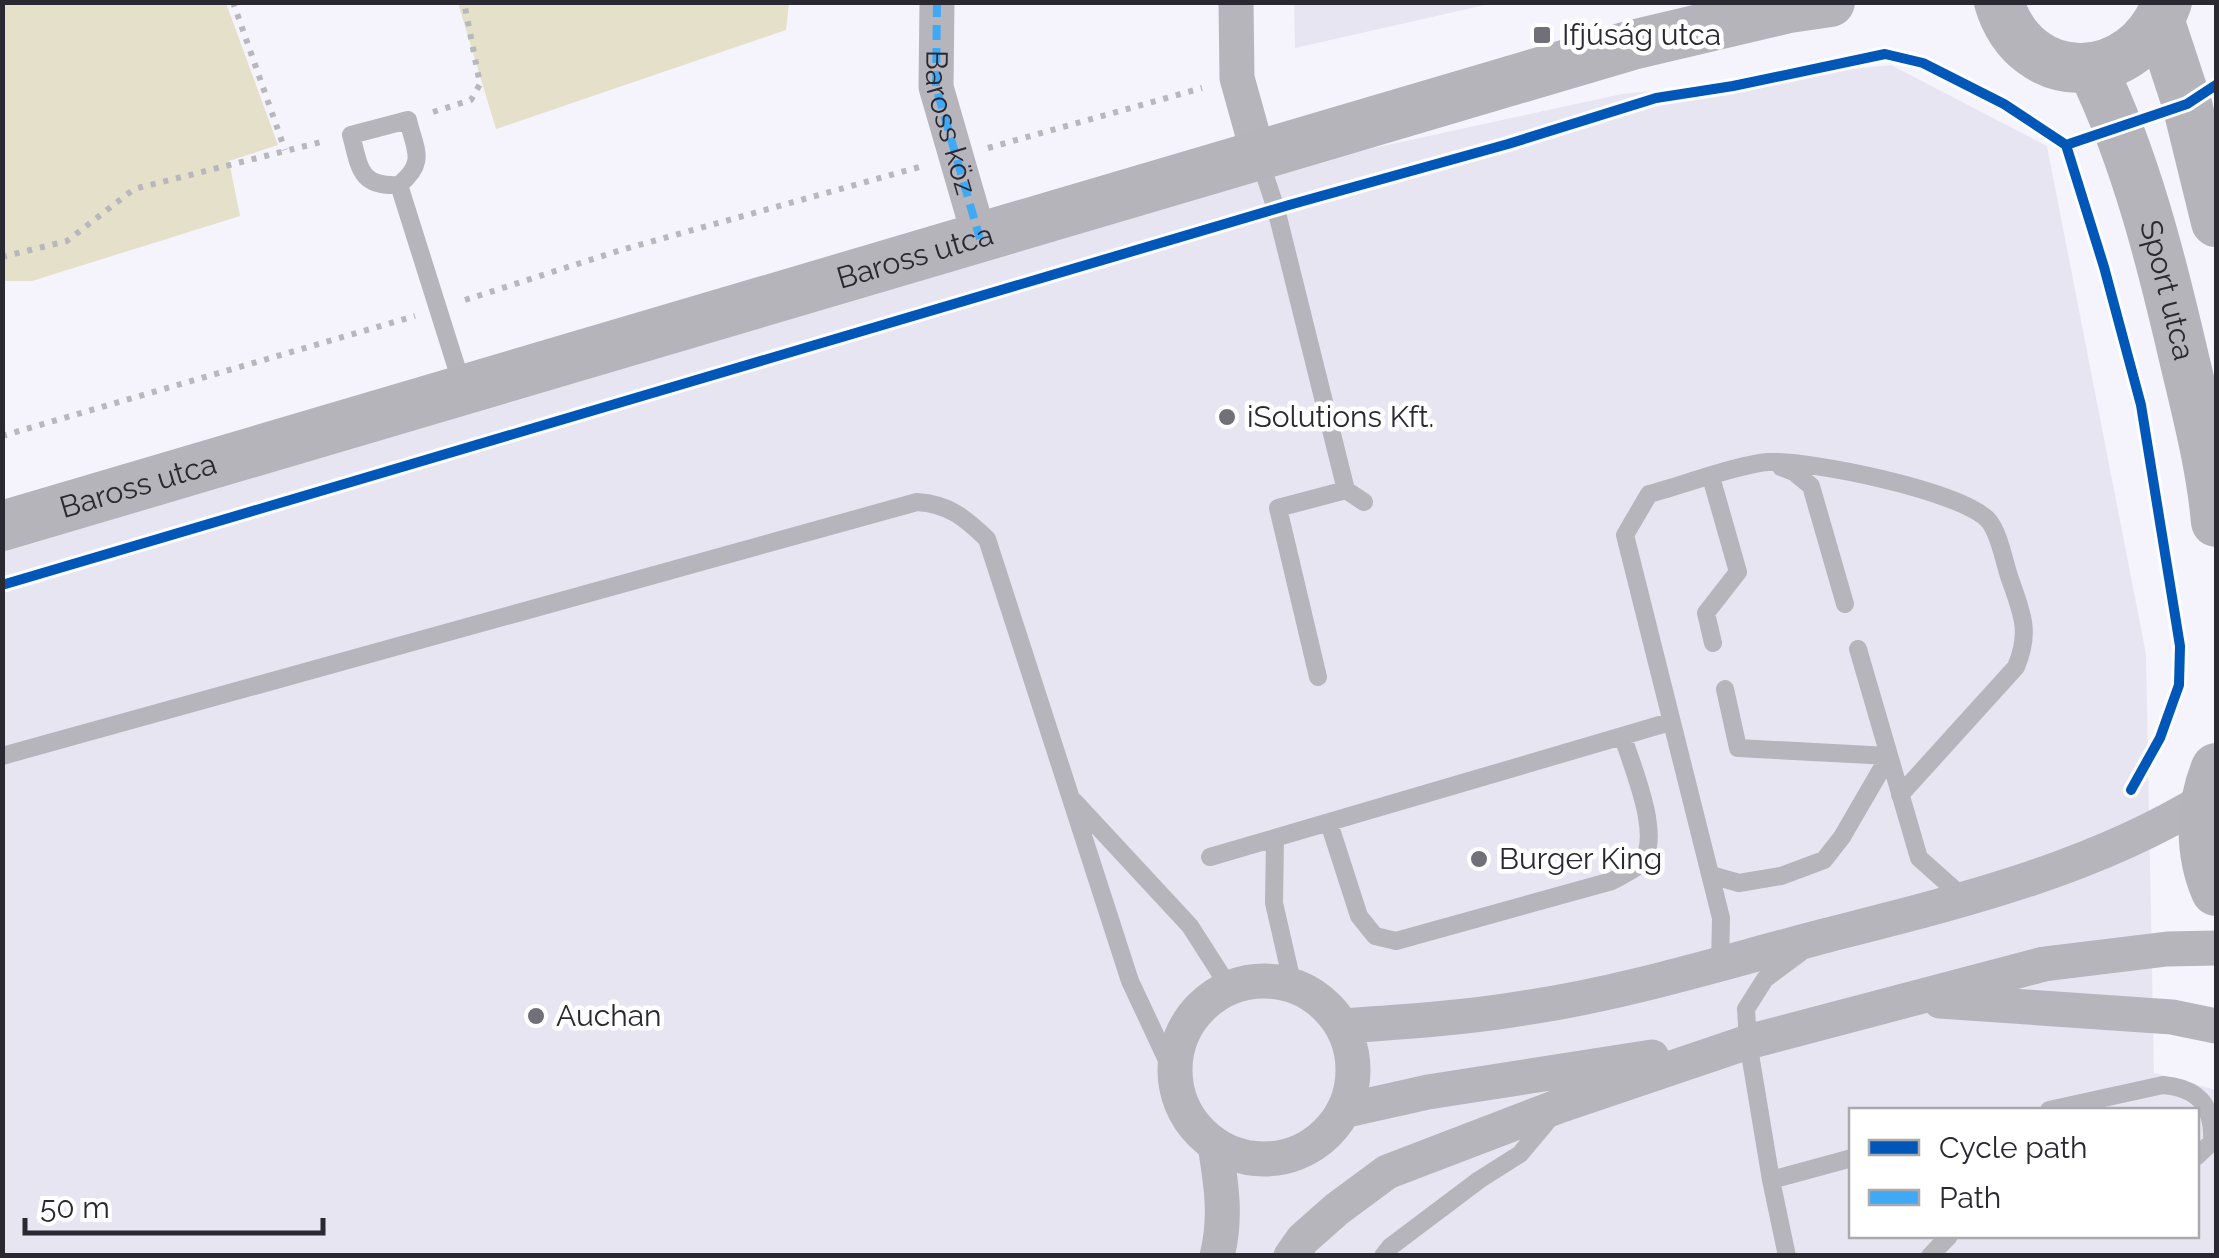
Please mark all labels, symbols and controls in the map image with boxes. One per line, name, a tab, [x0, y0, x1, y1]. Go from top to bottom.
place label: Ifjúság utca	[1562, 17, 1721, 52]
marker: Ifjúság utca	[1531, 24, 1553, 46]
street label: Baross köz	[919, 50, 984, 198]
street label: Baross utca	[833, 216, 997, 296]
street label: Sport utca	[2133, 216, 2202, 364]
place label: iSolutions Kft.	[1247, 399, 1434, 434]
marker: iSolutions Kft.	[1216, 406, 1238, 428]
street label: Baross utca	[56, 446, 220, 525]
place label: Burger King	[1499, 841, 1662, 876]
marker: Burger King	[1468, 848, 1490, 870]
place label: Auchan	[556, 998, 662, 1033]
marker: Auchan	[525, 1005, 547, 1027]
legend	[1849, 1108, 2199, 1238]
text: Cycle path	[1939, 1130, 2087, 1165]
scale bar	[25, 1173, 322, 1235]
text: Path	[1939, 1180, 2001, 1215]
text: 50 m	[40, 1190, 110, 1225]

